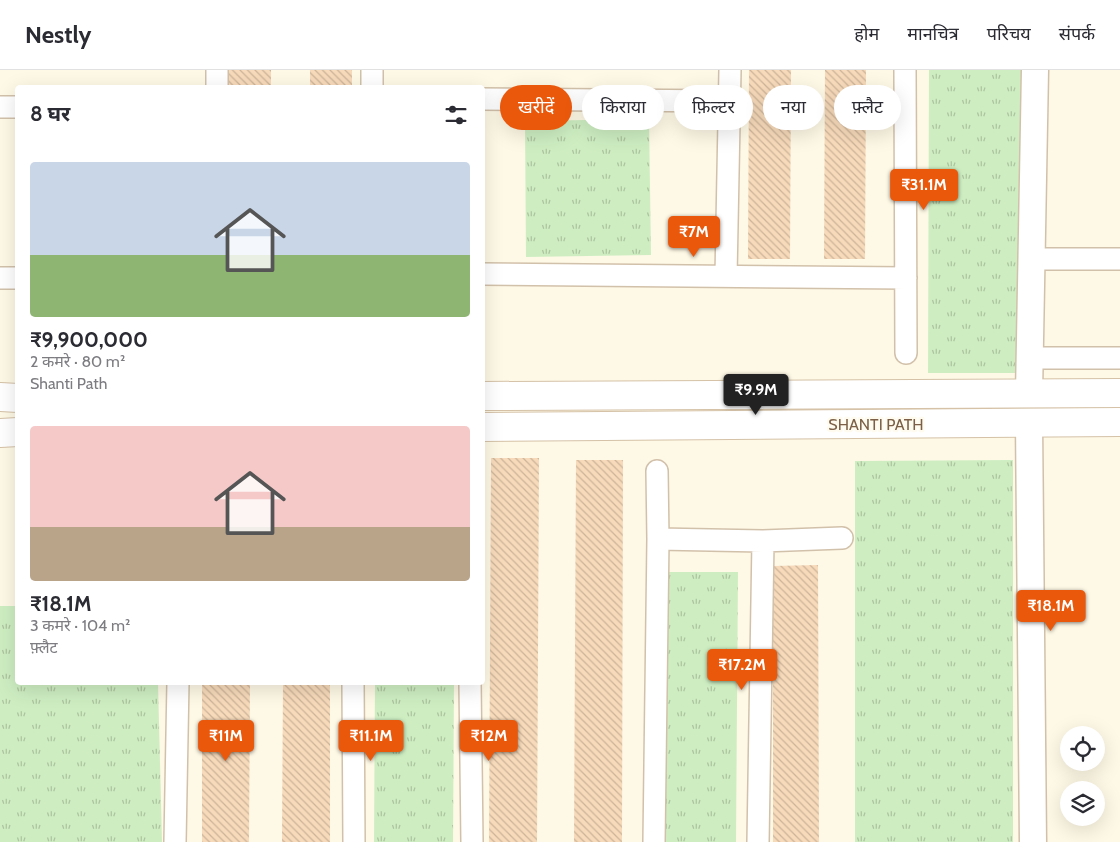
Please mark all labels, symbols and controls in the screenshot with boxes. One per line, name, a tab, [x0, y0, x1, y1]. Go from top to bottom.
text: Nestly	[25, 20, 91, 49]
text: होम	[854, 23, 879, 45]
text: मानचित्र	[907, 23, 959, 45]
text: परिचय	[987, 23, 1031, 45]
text: संपर्क	[1059, 23, 1095, 45]
chip: खरीदें	[500, 85, 572, 130]
chip: किराया	[582, 85, 664, 130]
chip: फ़िल्टर	[674, 85, 753, 130]
chip: नया	[763, 85, 824, 130]
chip: फ़्लैट	[834, 85, 901, 130]
text: 8 घर	[30, 101, 70, 126]
icon: filters	[442, 101, 470, 129]
pin: ₹31.1M	[883, 168, 965, 211]
text: ₹31.1M	[901, 175, 947, 194]
icon: home	[205, 195, 295, 285]
pin: ₹7M	[670, 216, 718, 258]
text: ₹7M	[679, 222, 709, 241]
text: ₹9,900,000	[30, 327, 148, 352]
text: 2 कमरे · 80 m²	[30, 352, 125, 371]
text: Shanti Path	[30, 374, 107, 393]
pin: ₹9.9M	[721, 374, 791, 416]
text: ₹9.9M	[735, 380, 777, 399]
street label: SHANTI PATH	[828, 415, 924, 434]
icon: home	[205, 458, 295, 548]
pin: ₹18.1M	[1010, 590, 1092, 632]
text: ₹18.1M	[30, 591, 91, 616]
text: ₹18.1M	[1028, 596, 1074, 615]
text: 3 कमरे · 104 m²	[30, 616, 130, 635]
text: फ़्लैट	[30, 638, 58, 657]
pin: ₹17.2M	[701, 648, 783, 691]
text: ₹17.2M	[718, 655, 766, 674]
pin: ₹11M	[196, 720, 256, 762]
pin: ₹11.1M	[330, 720, 412, 762]
pin: ₹12M	[459, 720, 519, 762]
text: ₹11M	[209, 726, 243, 745]
text: ₹11.1M	[349, 726, 393, 745]
text: ₹12M	[471, 726, 507, 745]
map controls	[1060, 726, 1105, 826]
button: locate	[1060, 726, 1105, 771]
button: layers	[1060, 781, 1105, 826]

